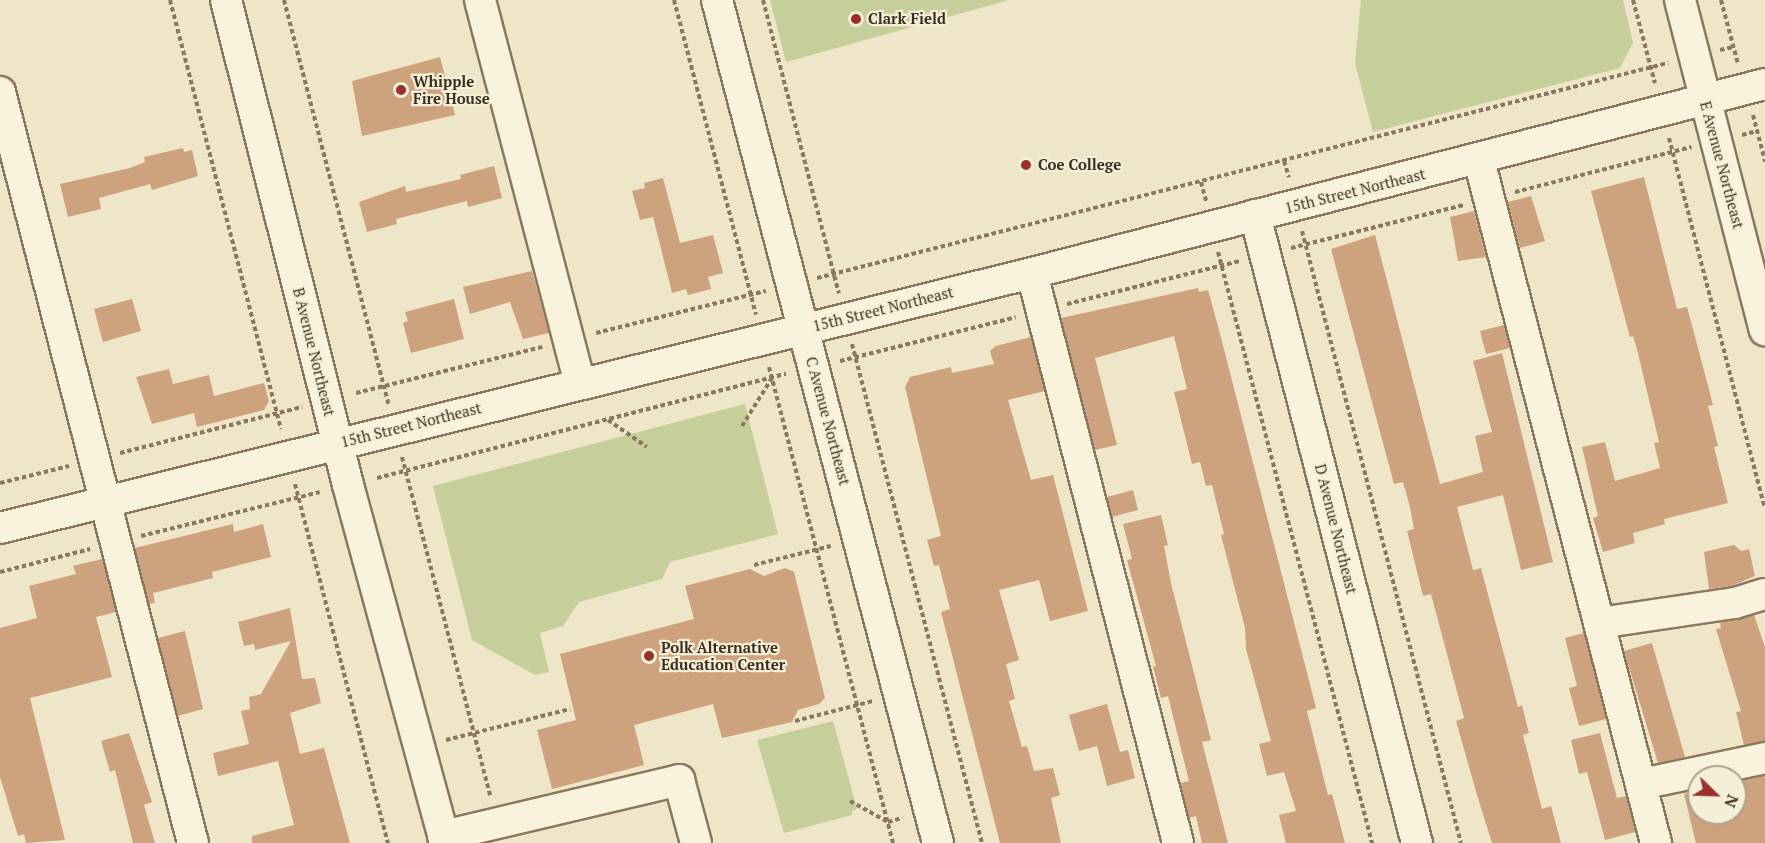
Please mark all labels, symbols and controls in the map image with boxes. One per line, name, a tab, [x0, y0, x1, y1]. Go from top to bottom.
place label: Clark Field	[868, 10, 946, 28]
marker: Clark Field	[849, 12, 863, 26]
place label: Whipple Fire House	[413, 72, 490, 107]
marker: Whipple Fire House	[394, 83, 408, 97]
street label: E Avenue Northeast	[1696, 99, 1748, 231]
place label: Coe College	[1038, 156, 1121, 174]
marker: Coe College	[1019, 158, 1033, 172]
street label: 15th Street Northeast	[1283, 165, 1427, 217]
street label: 15th Street Northeast	[811, 283, 955, 335]
street label: B Avenue Northeast	[289, 286, 339, 418]
street label: C Avenue Northeast	[802, 355, 854, 487]
street label: 15th Street Northeast	[339, 399, 483, 451]
street label: D Avenue Northeast	[1311, 462, 1361, 596]
place label: Polk Alternative Education Center	[661, 638, 785, 673]
marker: Polk Alternative Education Center	[642, 649, 656, 663]
north arrow	[1687, 765, 1747, 825]
text: N	[1719, 791, 1744, 811]

